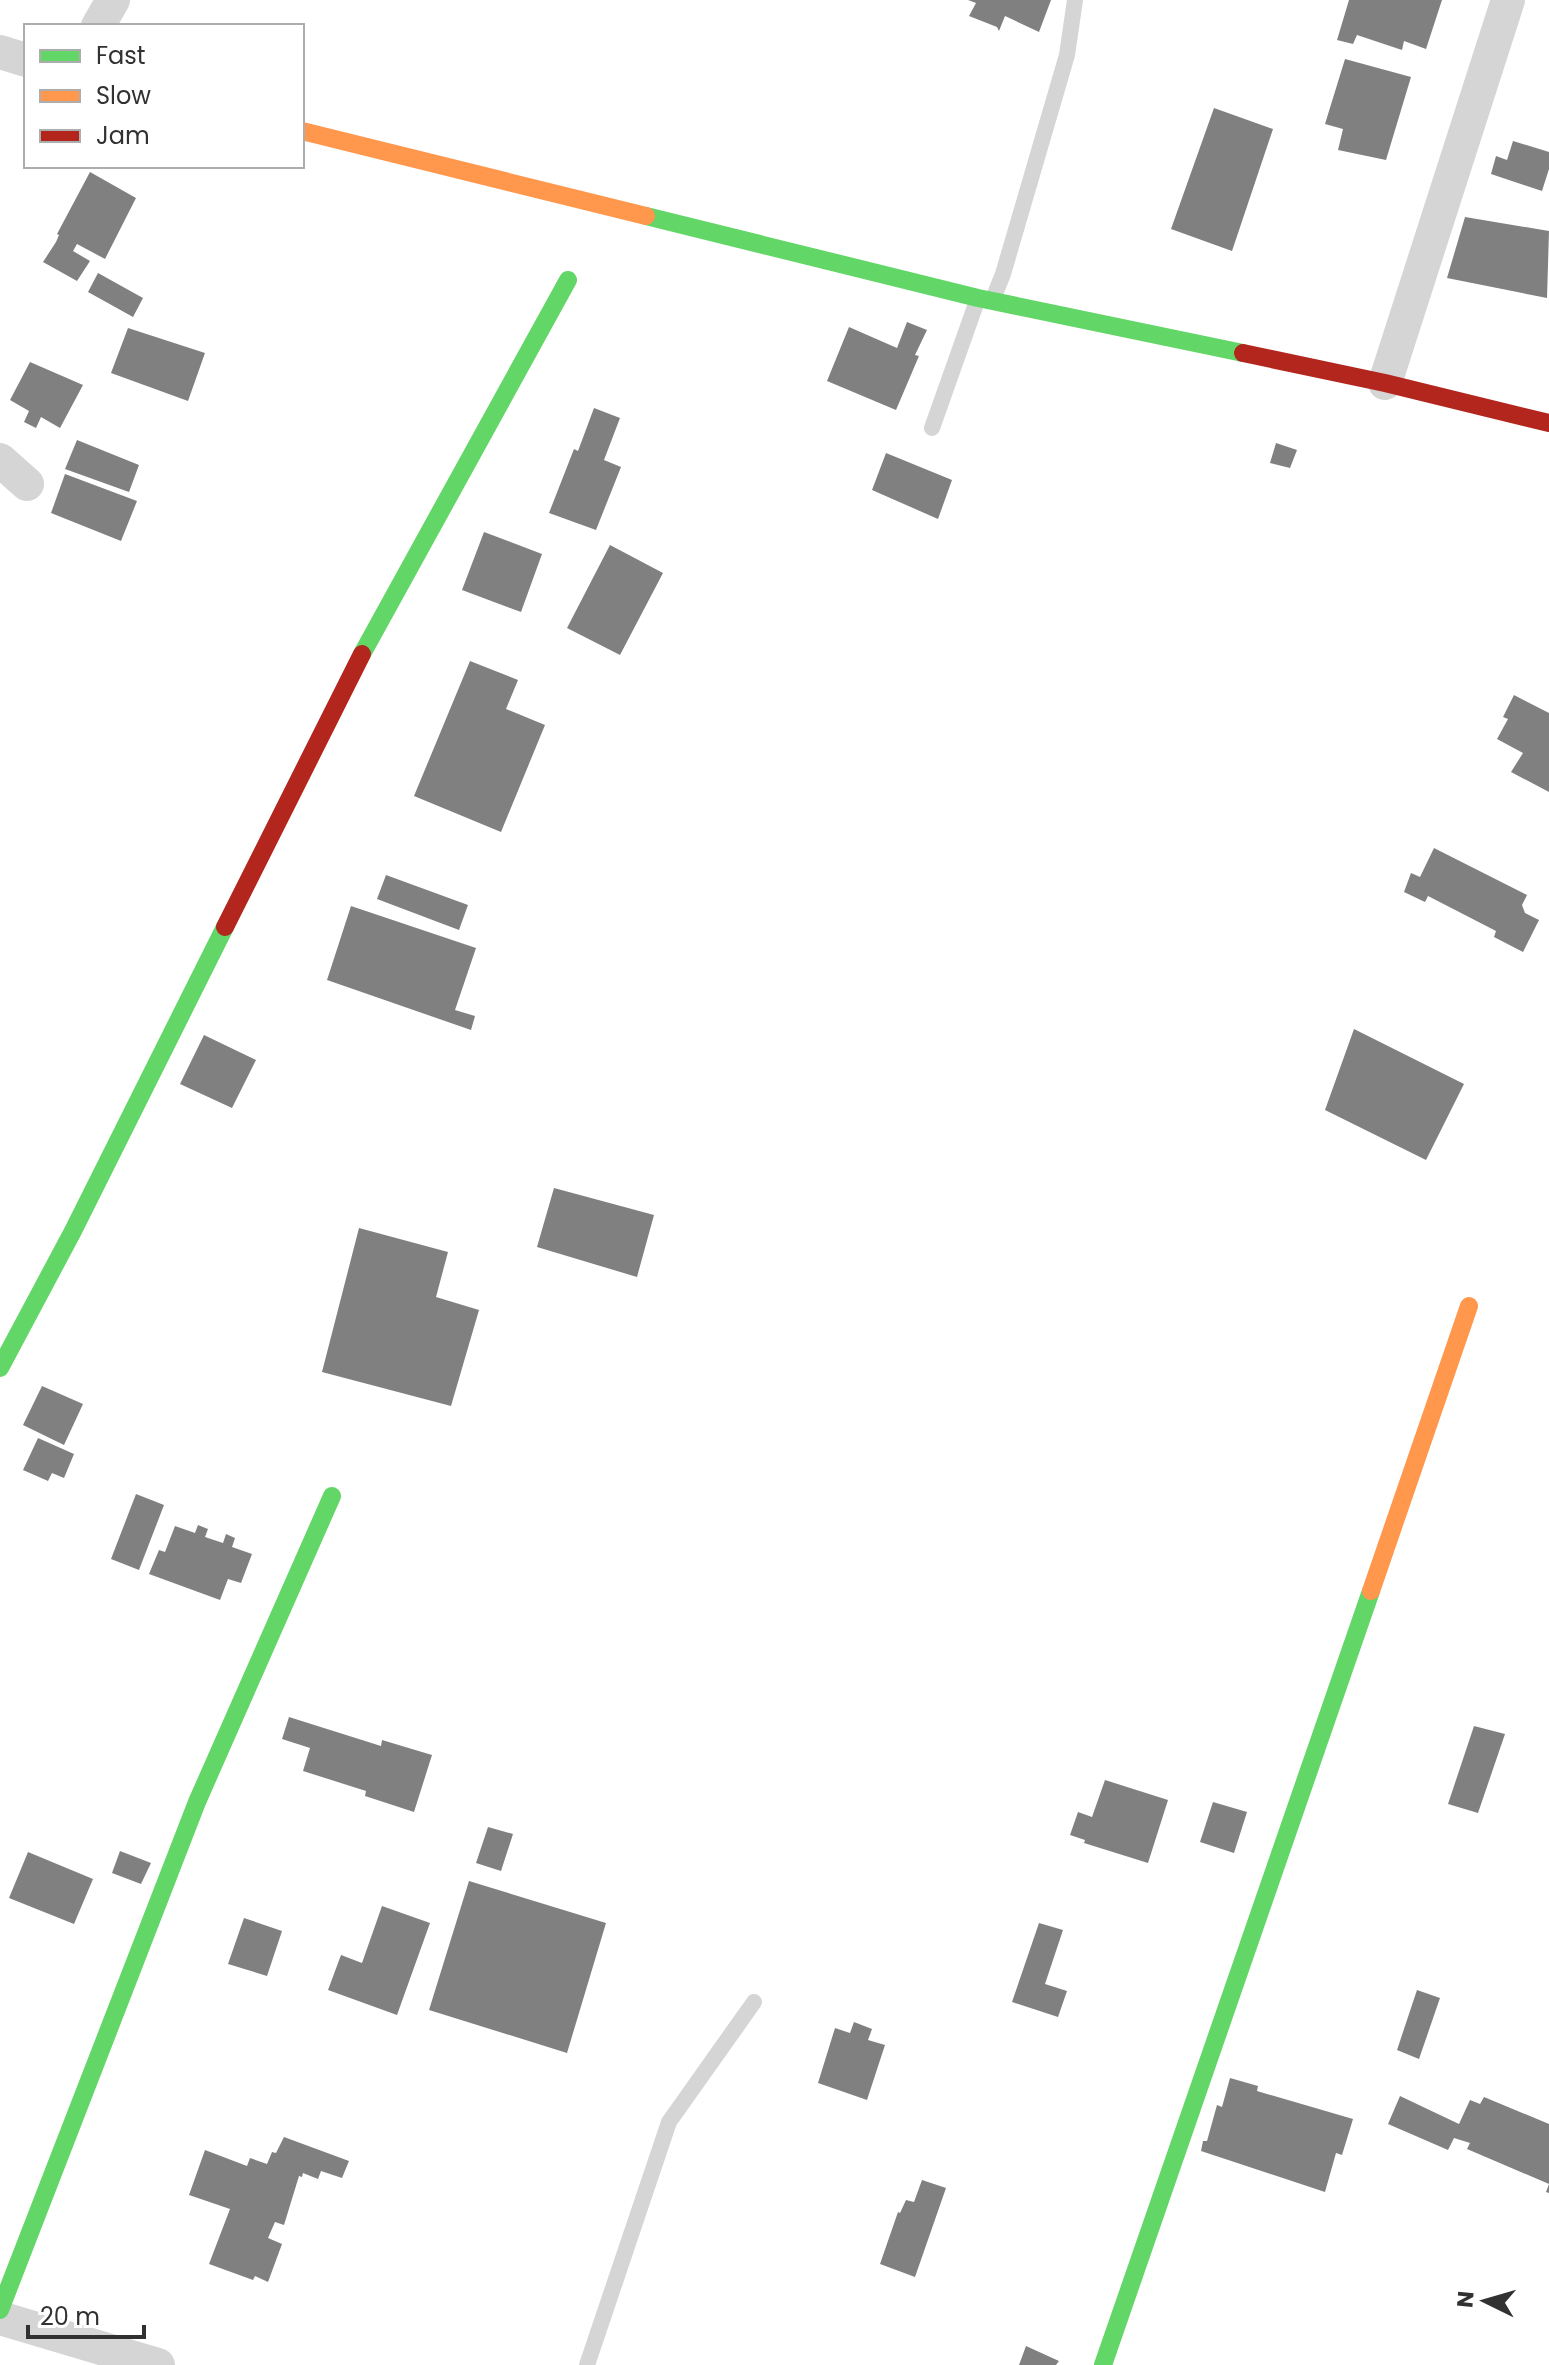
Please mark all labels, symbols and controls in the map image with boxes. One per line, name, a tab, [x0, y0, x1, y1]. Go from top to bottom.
legend	[24, 24, 304, 168]
text: Fast	[96, 39, 146, 72]
text: Slow	[96, 79, 151, 112]
text: Jam	[96, 119, 150, 152]
north arrow	[1445, 2261, 1525, 2341]
scale bar	[28, 2289, 144, 2339]
text: N	[1449, 2290, 1482, 2309]
text: 20 m	[40, 2300, 100, 2333]

